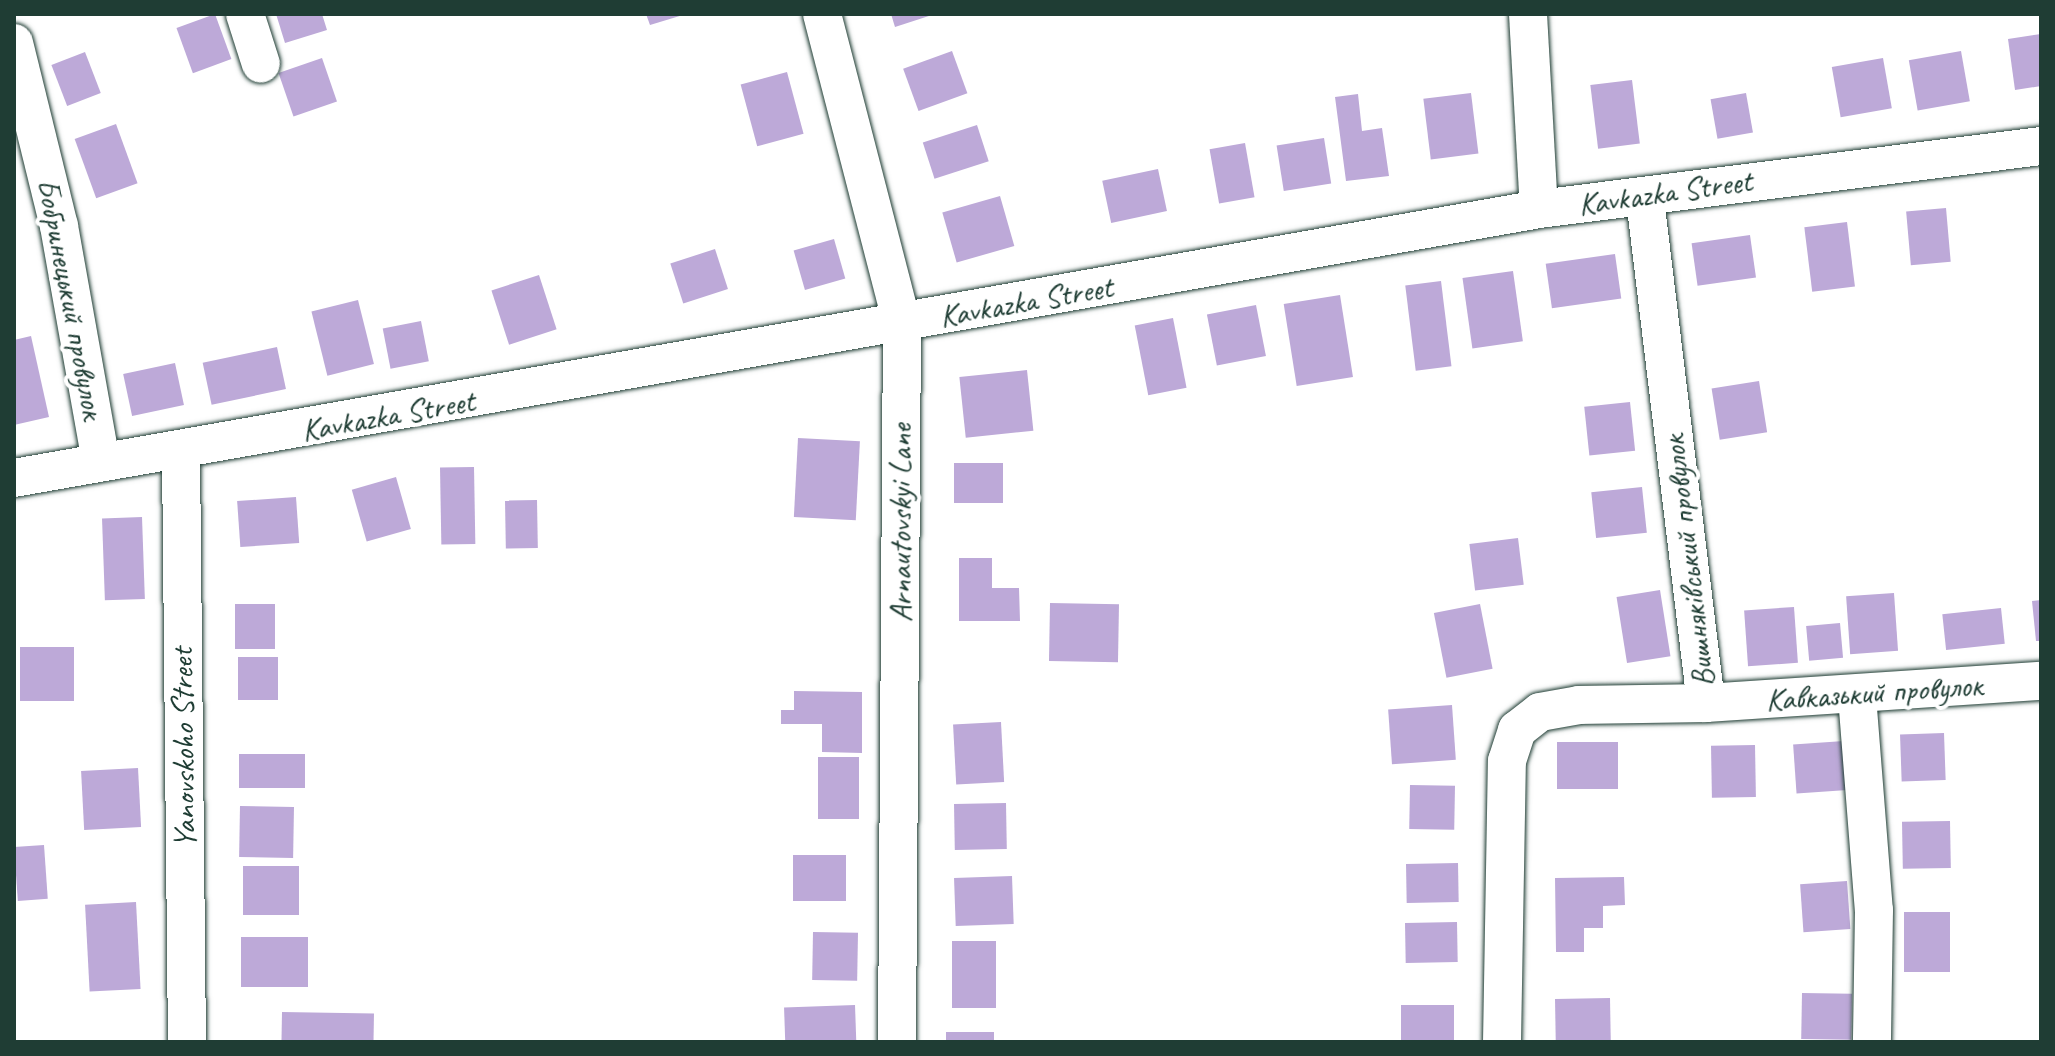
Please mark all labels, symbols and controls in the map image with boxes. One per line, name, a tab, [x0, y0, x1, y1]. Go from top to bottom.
street label: Kavkazka Street	[1575, 162, 1755, 224]
street label: Бобринецький провулок	[28, 175, 112, 423]
street label: Kavkazka Street	[936, 268, 1116, 336]
street label: Kavkazka Street	[298, 382, 478, 450]
street label: Arnautovskyi Lane	[882, 423, 920, 623]
street label: Вишняківський провулок	[1654, 433, 1724, 689]
street label: Yanovskoho Street	[163, 647, 205, 849]
street label: Кавказький провулок	[1764, 666, 1984, 720]

